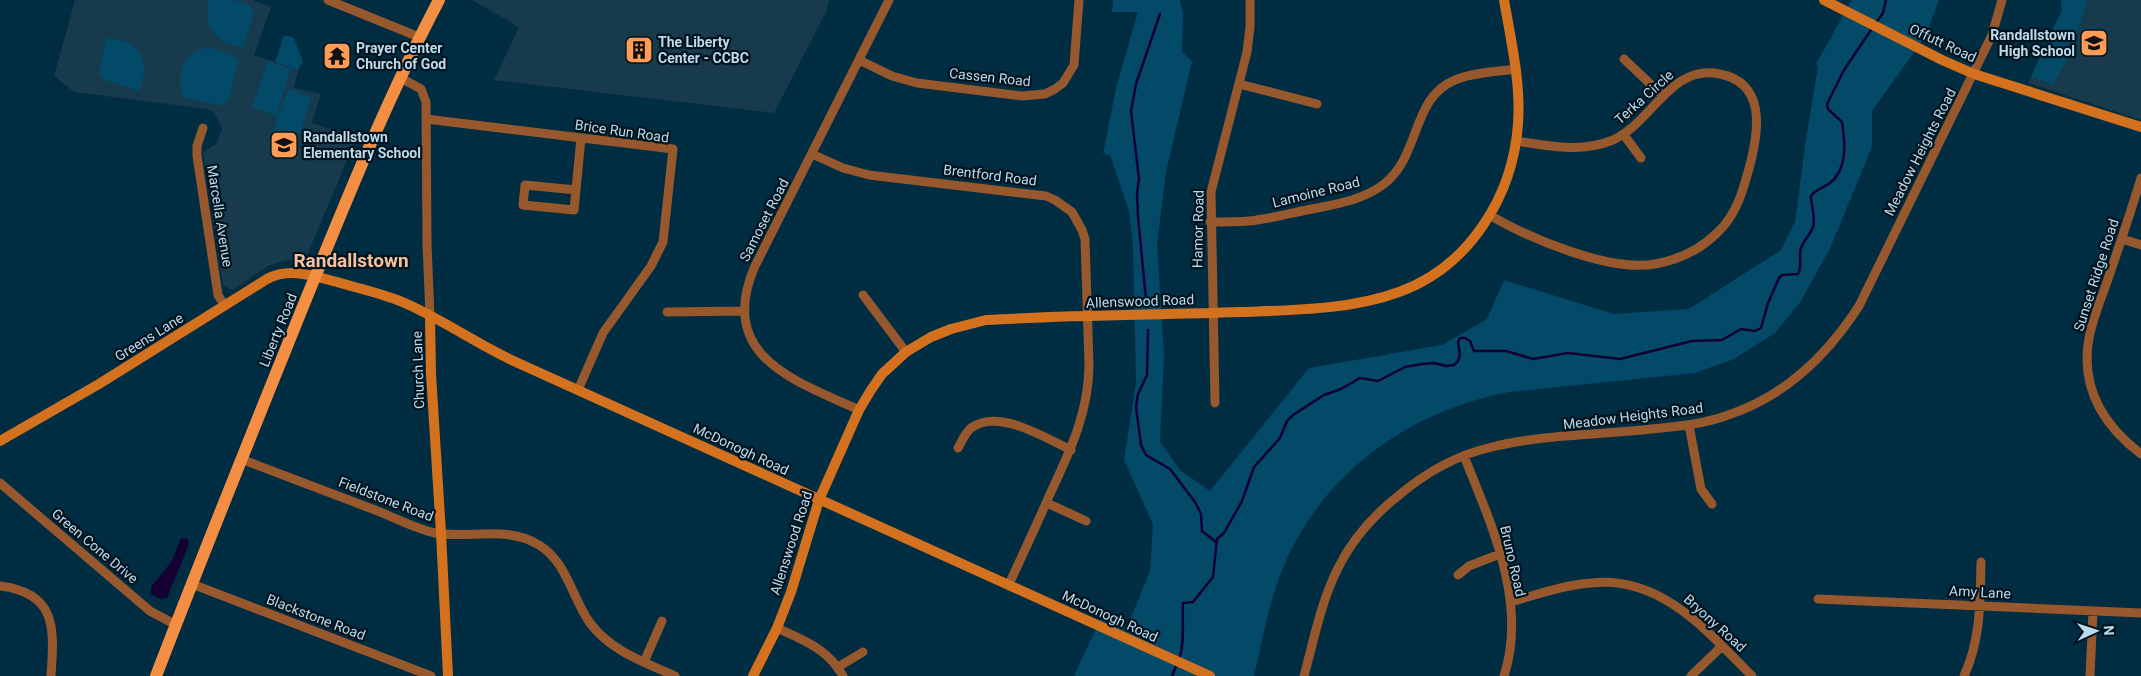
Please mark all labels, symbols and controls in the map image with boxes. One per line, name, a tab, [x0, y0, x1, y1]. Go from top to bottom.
street label: Offutt Road	[1907, 21, 1979, 65]
place label: Randallstown High School	[1990, 27, 2075, 59]
school or university icon: Randallstown High School	[2079, 28, 2109, 58]
place label: The Liberty Center - CCBC	[658, 34, 749, 66]
building icon: The Liberty Center - CCBC	[624, 35, 654, 65]
place label: Prayer Center Church of God	[356, 40, 446, 72]
temple icon: Prayer Center Church of God	[322, 41, 352, 71]
street label: Cassen Road	[948, 65, 1032, 89]
street label: Terka Circle	[1611, 67, 1677, 127]
street label: Meadow Heights Road	[1881, 86, 1959, 218]
street label: Brice Run Road	[574, 116, 670, 146]
place label: Randallstown Elementary School	[303, 129, 421, 161]
school or university icon: Randallstown Elementary School	[269, 130, 299, 160]
street label: Brentford Road	[942, 161, 1038, 189]
street label: Marcella Avenue	[204, 164, 236, 268]
street label: Lamoine Road	[1271, 173, 1361, 211]
street label: Samoset Road	[736, 176, 792, 264]
street label: Hamor Road	[1189, 190, 1207, 268]
street label: Sunset Ridge Road	[2070, 217, 2122, 333]
district label: Randallstown	[293, 249, 409, 272]
street label: Liberty Road	[256, 291, 300, 369]
street label: Allenswood Road	[1086, 291, 1194, 311]
street label: Greens Lane	[112, 310, 186, 364]
street label: Church Lane	[409, 331, 427, 409]
street label: Meadow Heights Road	[1562, 399, 1704, 433]
street label: McDonogh Road	[691, 420, 791, 478]
street label: Fieldstone Road	[336, 474, 436, 524]
street label: Allenswood Road	[767, 489, 815, 597]
street label: Green Cone Drive	[49, 505, 141, 587]
street label: Bruno Road	[1497, 524, 1529, 598]
street label: Amy Lane	[1949, 582, 2011, 602]
street label: McDonogh Road	[1060, 587, 1160, 645]
street label: Blackstone Road	[264, 591, 368, 643]
street label: Bryony Road	[1681, 591, 1749, 655]
north arrow	[2071, 606, 2121, 656]
text: N	[2101, 625, 2117, 636]

